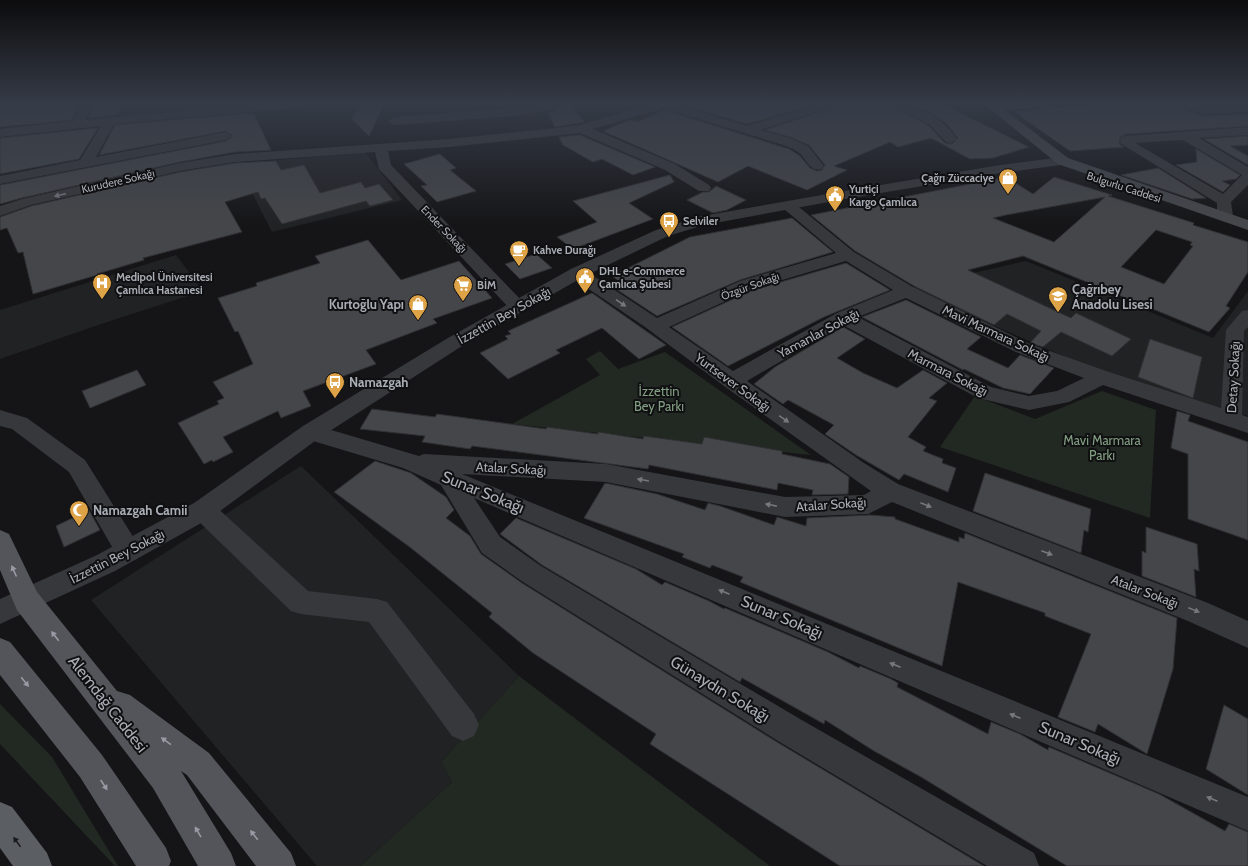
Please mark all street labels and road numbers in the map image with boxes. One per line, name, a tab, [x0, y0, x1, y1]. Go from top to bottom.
street label: Kurudere Sokağı	[80, 166, 156, 196]
street label: Bulgurlu Caddesi	[1085, 168, 1163, 206]
street label: Ender Sokağı	[418, 202, 470, 256]
street label: Özgür Sokağı	[719, 269, 781, 303]
street label: İzzettin Bey Sokağı	[455, 283, 553, 347]
street label: Mavi Marmara Sokağı	[940, 301, 1052, 365]
street label: Yamanlar Sokağı	[774, 305, 861, 362]
street label: Detay Sokağı	[1223, 341, 1243, 413]
street label: Marmara Sokağı	[905, 345, 991, 399]
street label: Yurtsever Sokağı	[691, 349, 774, 415]
street label: Atalar Sokağı	[475, 458, 547, 478]
street label: Sunar Sokağı	[439, 467, 527, 517]
street label: Atalar Sokağı	[795, 494, 867, 514]
street label: İzzettin Bey Sokağı	[67, 525, 167, 587]
street label: Atalar Sokağı	[1109, 571, 1181, 611]
street label: Sunar Sokağı	[738, 591, 826, 643]
street label: Alemdağ Caddesi	[64, 652, 152, 756]
street label: Günaydın Sokağı	[667, 652, 773, 726]
street label: Sunar Sokağı	[1036, 717, 1124, 769]

